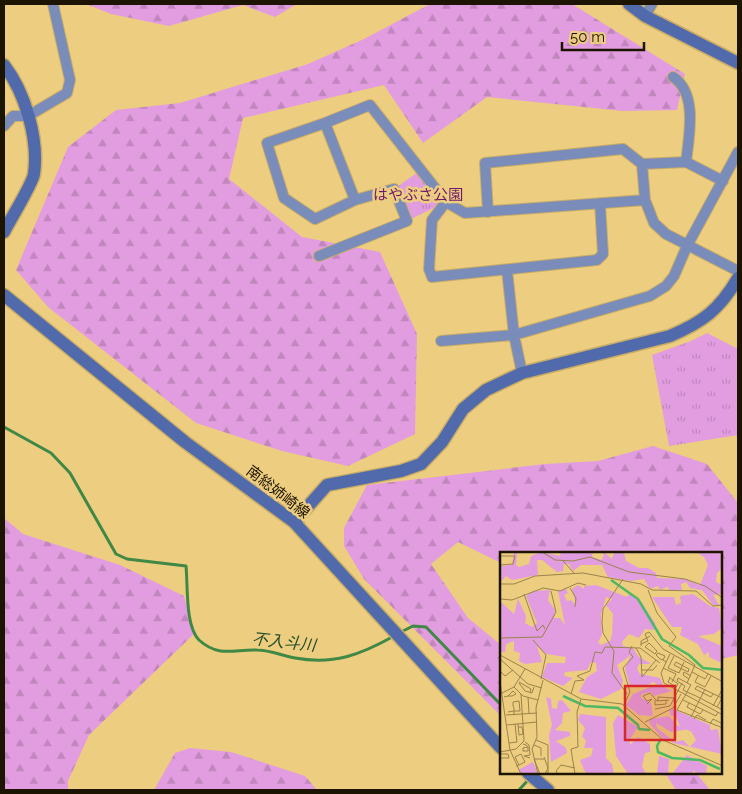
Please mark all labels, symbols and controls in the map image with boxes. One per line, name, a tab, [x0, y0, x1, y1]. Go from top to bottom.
scale bar	[562, 20, 644, 52]
text: 50 m	[570, 28, 605, 46]
park label: はやぶさ公園	[373, 186, 463, 204]
street label: 南総姉崎線	[243, 462, 313, 522]
inset map	[500, 552, 722, 774]
water label: 不入斗川	[251, 629, 319, 655]

